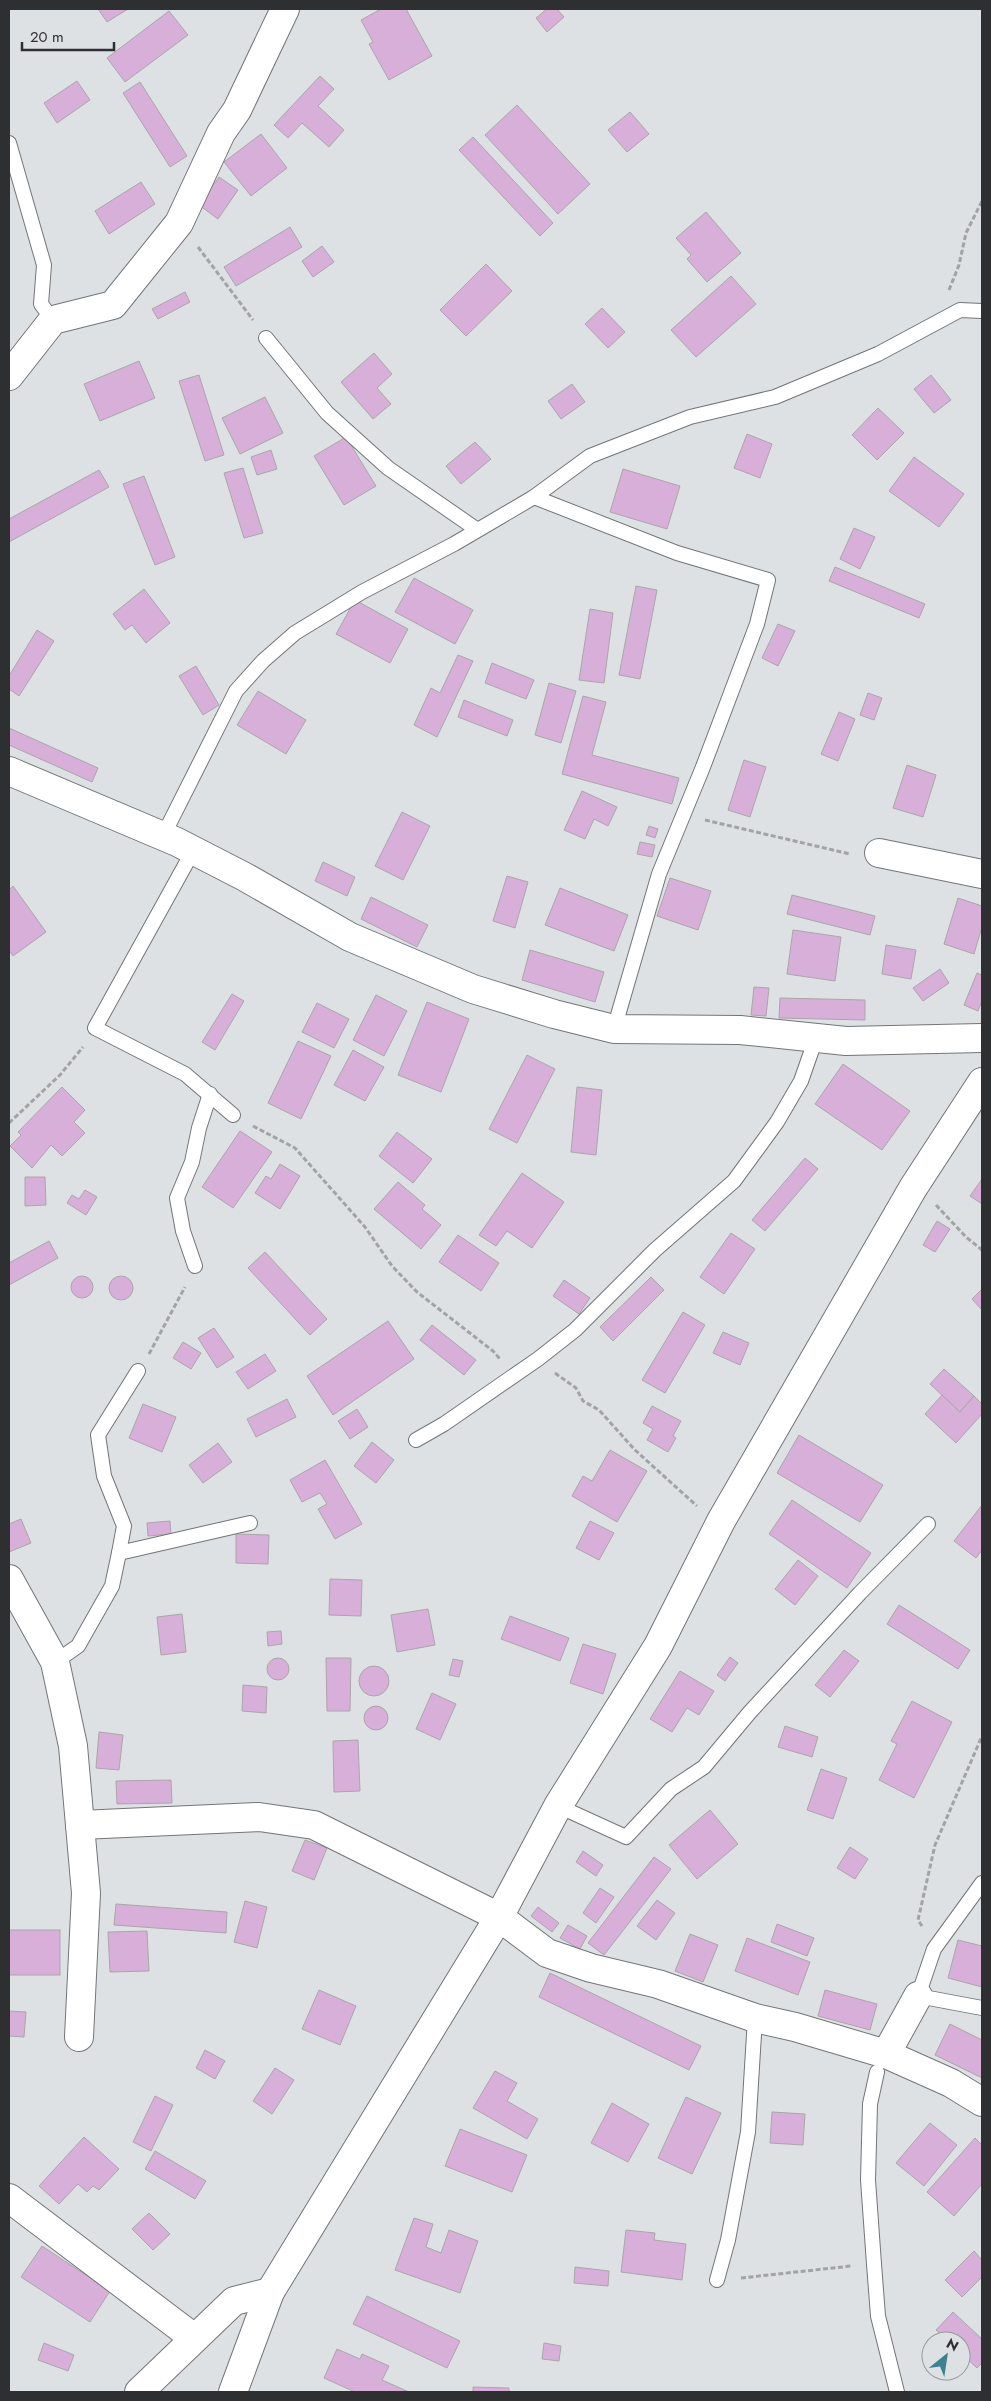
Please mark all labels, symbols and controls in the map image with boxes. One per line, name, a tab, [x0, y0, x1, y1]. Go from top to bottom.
scale bar	[22, 20, 115, 52]
text: 20 m	[30, 26, 64, 48]
north arrow	[921, 2331, 971, 2381]
text: N	[943, 2333, 962, 2356]

